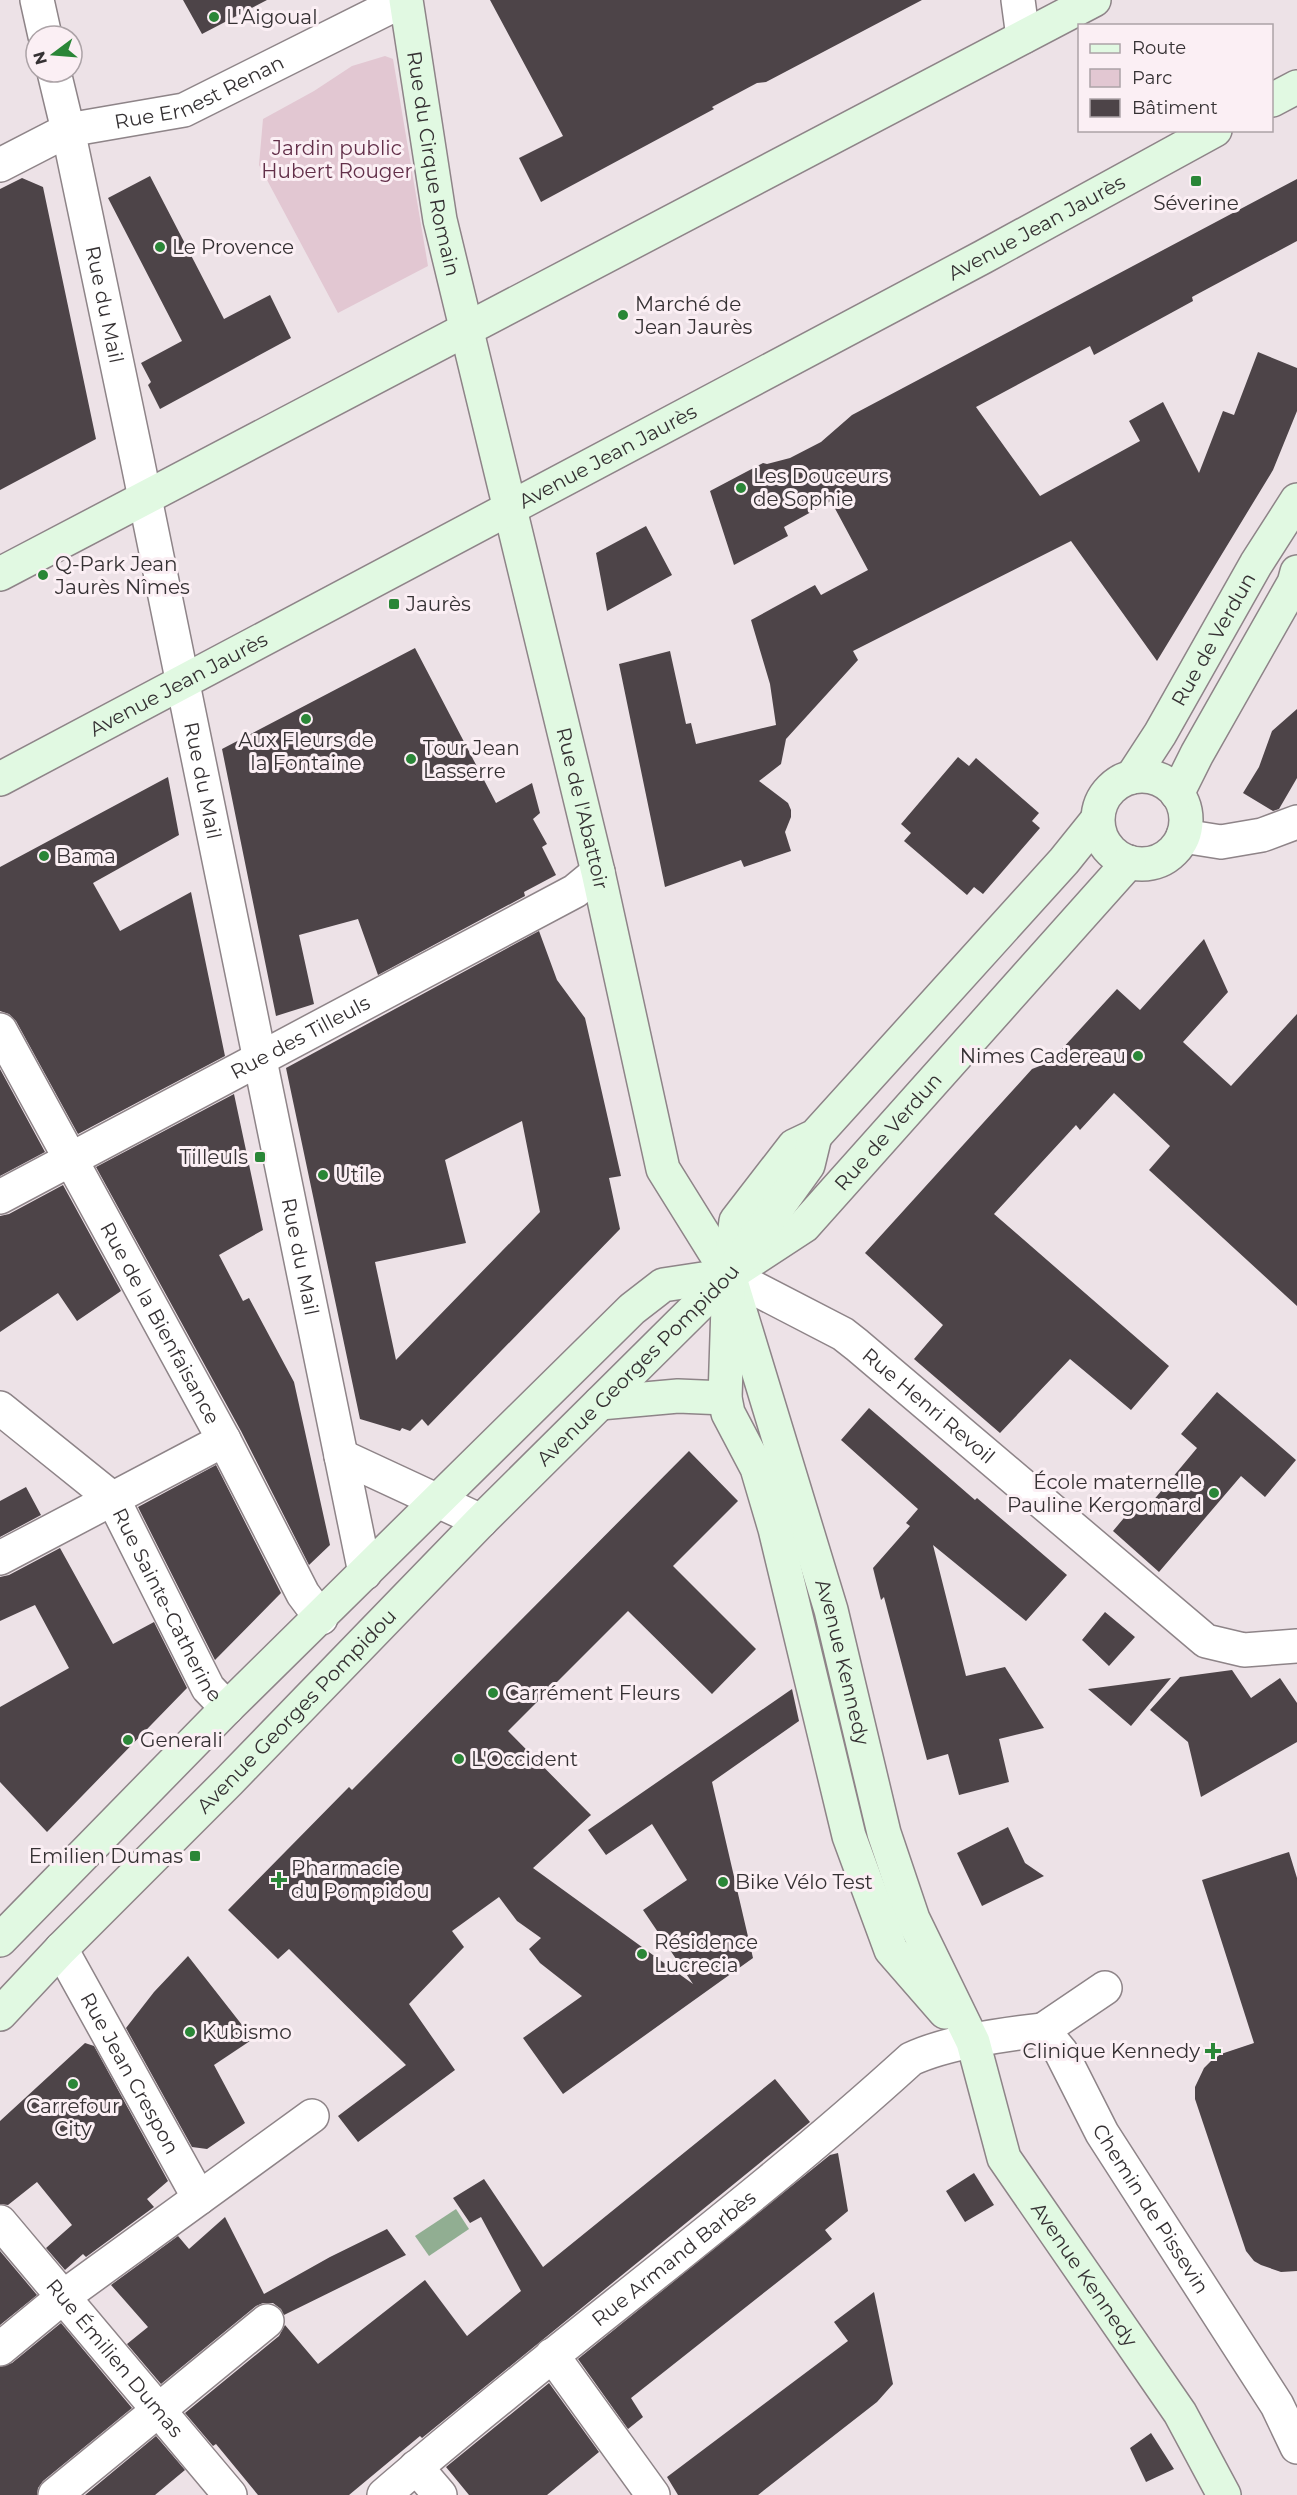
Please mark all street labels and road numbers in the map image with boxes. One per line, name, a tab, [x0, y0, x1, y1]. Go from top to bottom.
street label: Rue du Cirque Romain	[402, 49, 465, 279]
street label: Rue Ernest Renan	[112, 50, 288, 134]
street label: Avenue Jean Jaurès	[944, 170, 1129, 285]
street label: Rue du Mail	[81, 244, 129, 365]
street label: Avenue Jean Jaurès	[515, 399, 701, 513]
street label: Rue de Verdun	[1166, 568, 1261, 710]
street label: Avenue Jean Jaurès	[85, 627, 272, 741]
street label: Rue du Mail	[179, 720, 227, 841]
street label: Rue de l'Abattoir	[551, 725, 613, 892]
street label: Rue des Tilleuls	[226, 990, 374, 1084]
street label: Rue de Verdun	[829, 1068, 947, 1195]
street label: Rue du Mail	[277, 1196, 324, 1317]
street label: Rue de la Bienfaisance	[95, 1218, 225, 1428]
street label: Avenue Georges Pompidou	[532, 1260, 744, 1471]
street label: Rue Henri Revoil	[858, 1343, 1000, 1469]
street label: Rue Sainte-Catherine	[107, 1504, 227, 1707]
street label: Avenue Kennedy	[810, 1576, 875, 1748]
street label: Avenue Georges Pompidou	[192, 1604, 401, 1818]
street label: Rue Jean Crespon	[75, 1988, 184, 2158]
street label: Chemin de Pissevin	[1087, 2120, 1214, 2298]
street label: Rue Armand Barbès	[587, 2185, 761, 2331]
street label: Avenue Kennedy	[1026, 2198, 1143, 2351]
street label: Rue Émilien Dumas	[41, 2274, 188, 2442]

